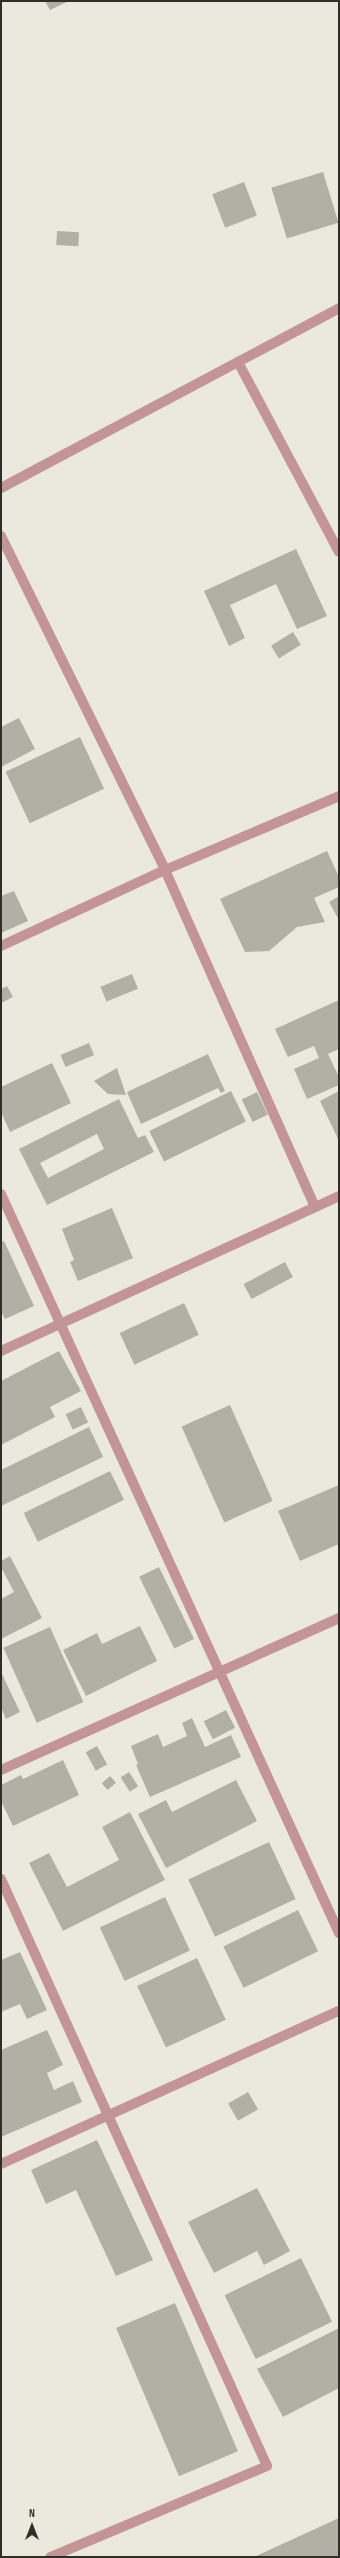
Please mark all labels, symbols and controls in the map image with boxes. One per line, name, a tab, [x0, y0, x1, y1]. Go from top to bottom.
north arrow	[12, 2506, 52, 2546]
text: N	[29, 2507, 35, 2520]

